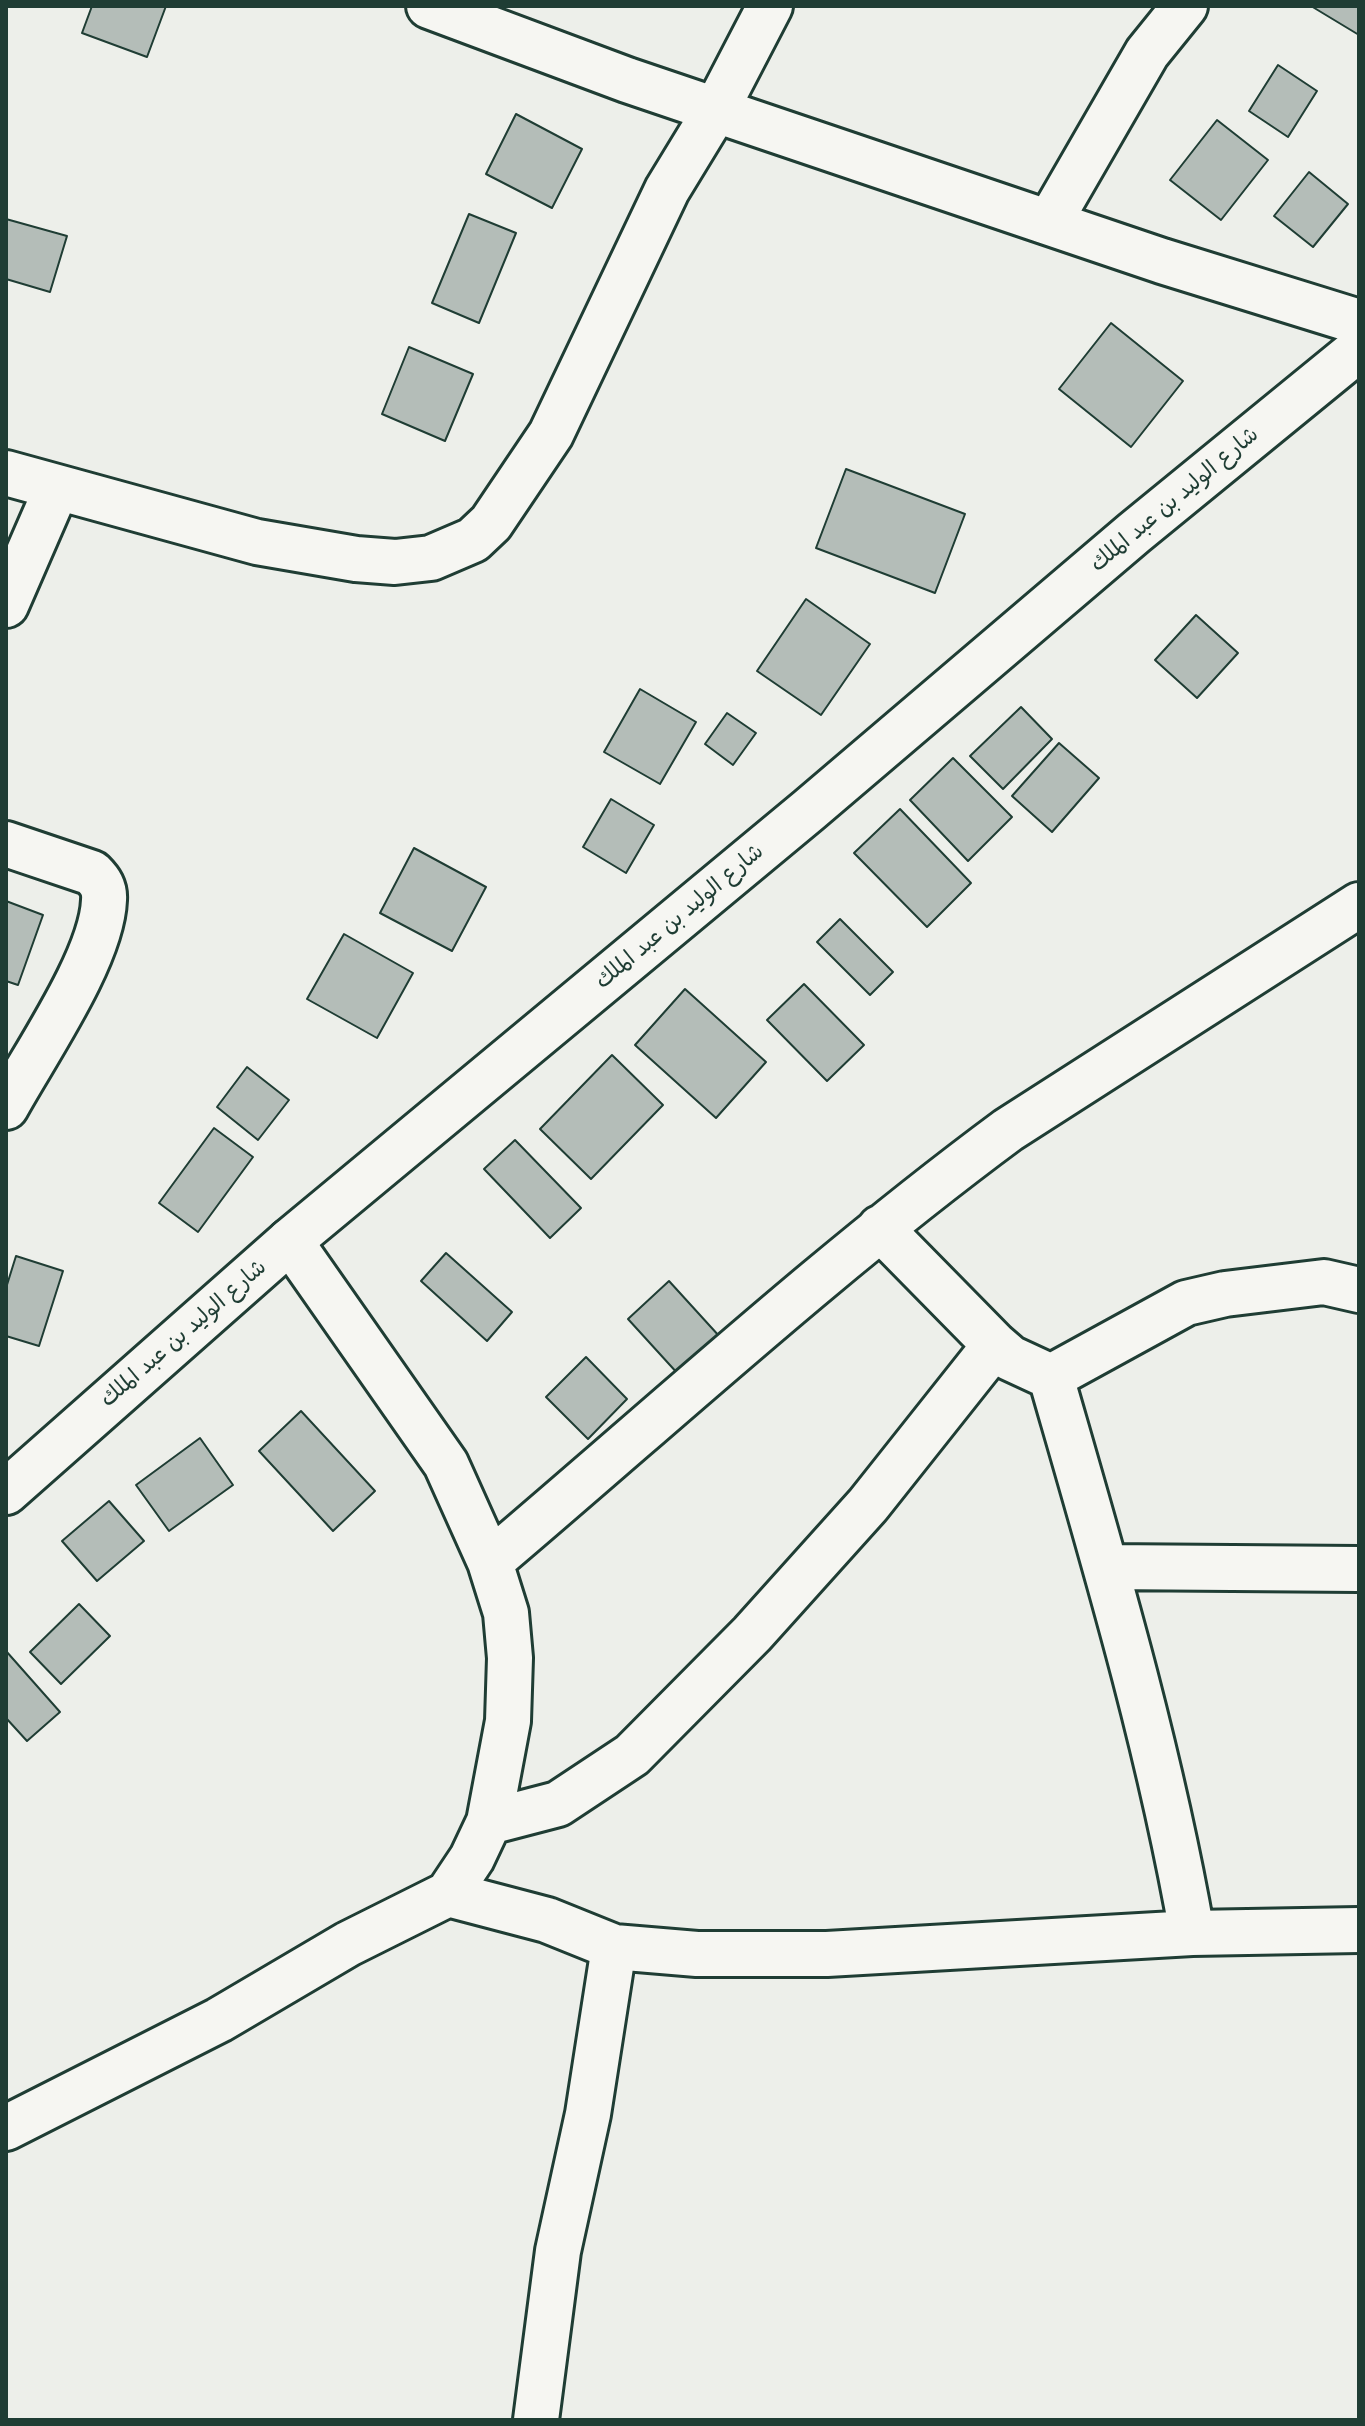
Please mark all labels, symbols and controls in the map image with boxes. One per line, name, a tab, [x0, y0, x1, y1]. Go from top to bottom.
street label: شارع الوليد بن عبد الملك	[1085, 422, 1265, 578]
street label: شارع الوليد بن عبد الملك	[590, 839, 770, 995]
street label: شارع الوليد بن عبد الملك	[96, 1255, 272, 1413]

